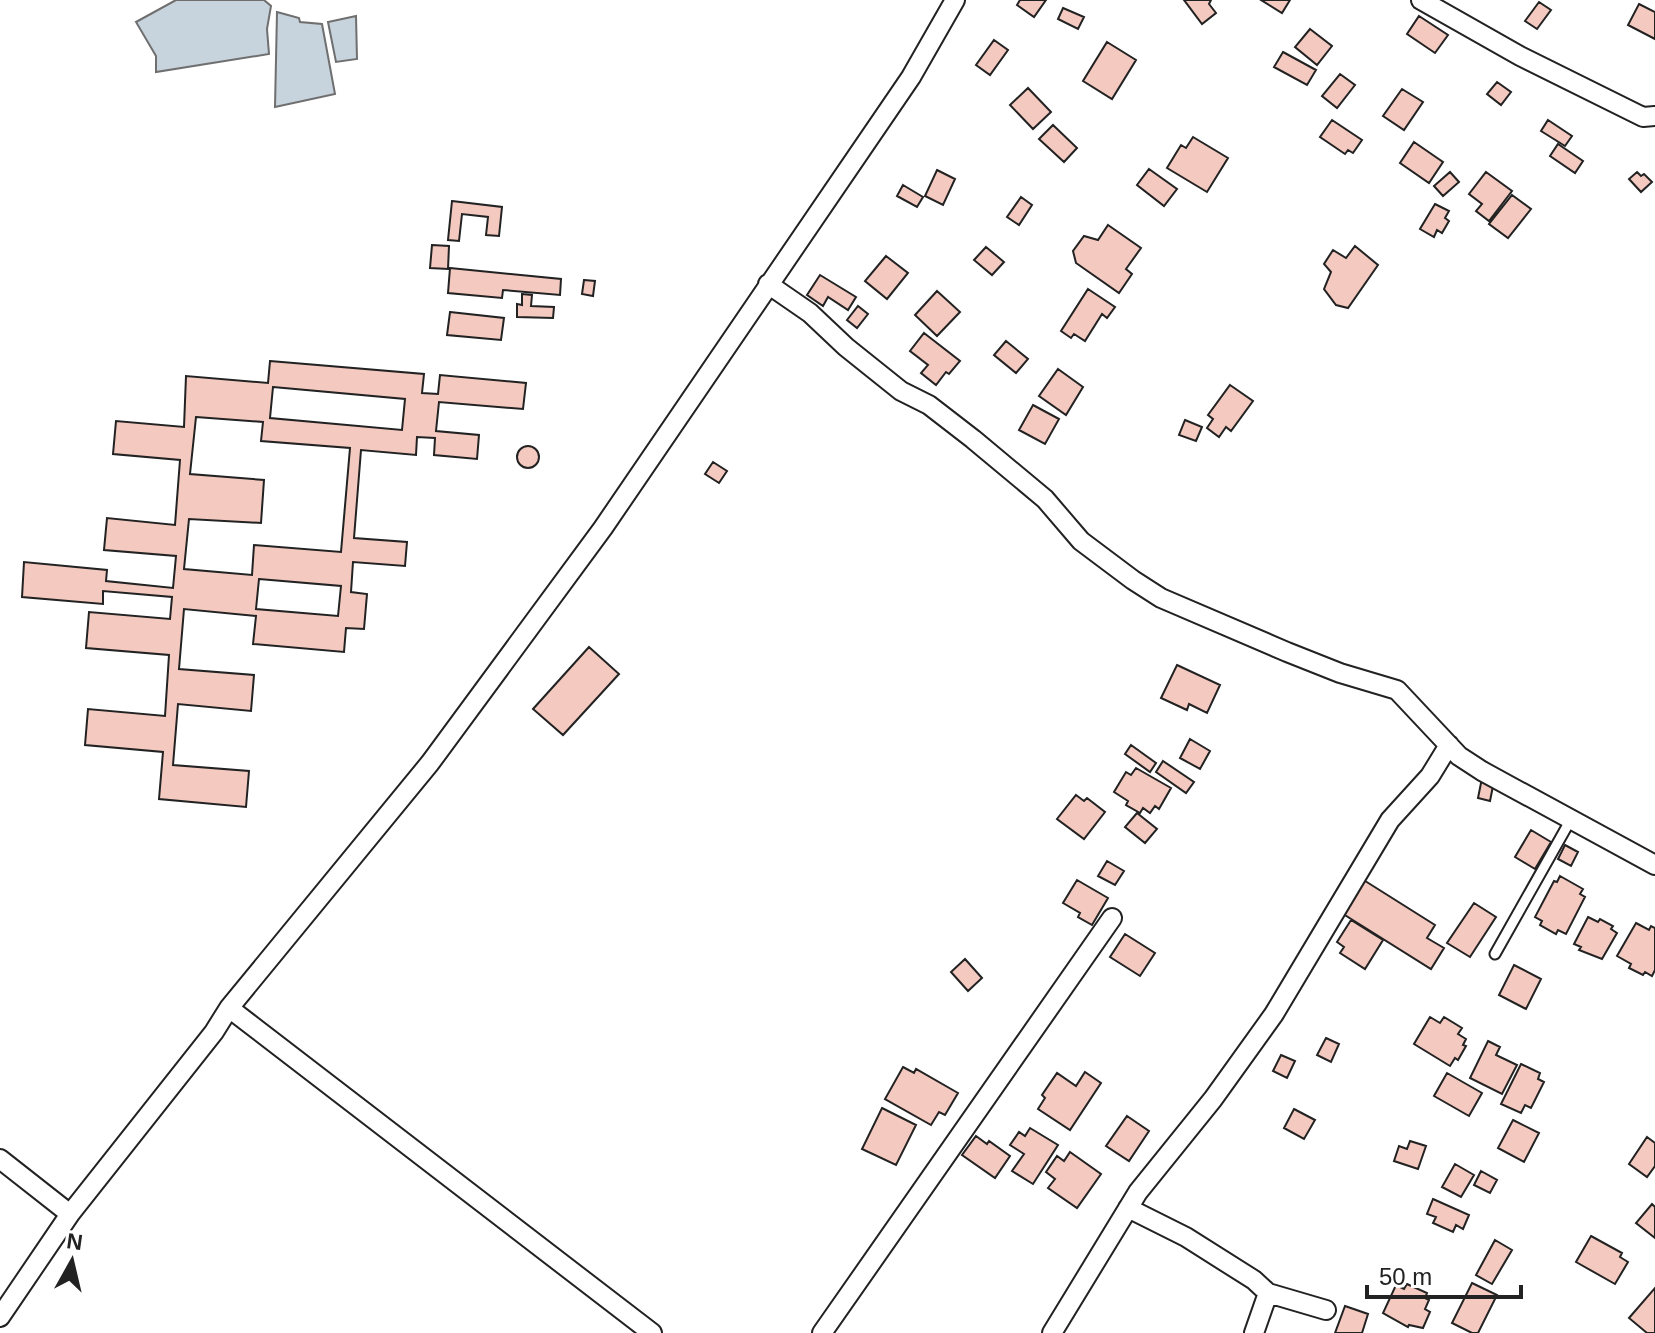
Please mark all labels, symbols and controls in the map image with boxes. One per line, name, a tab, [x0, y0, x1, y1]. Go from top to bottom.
north arrow	[32, 1221, 112, 1301]
text: N	[65, 1228, 84, 1255]
scale bar	[1367, 1249, 1521, 1299]
text: 50 m	[1379, 1263, 1432, 1290]

